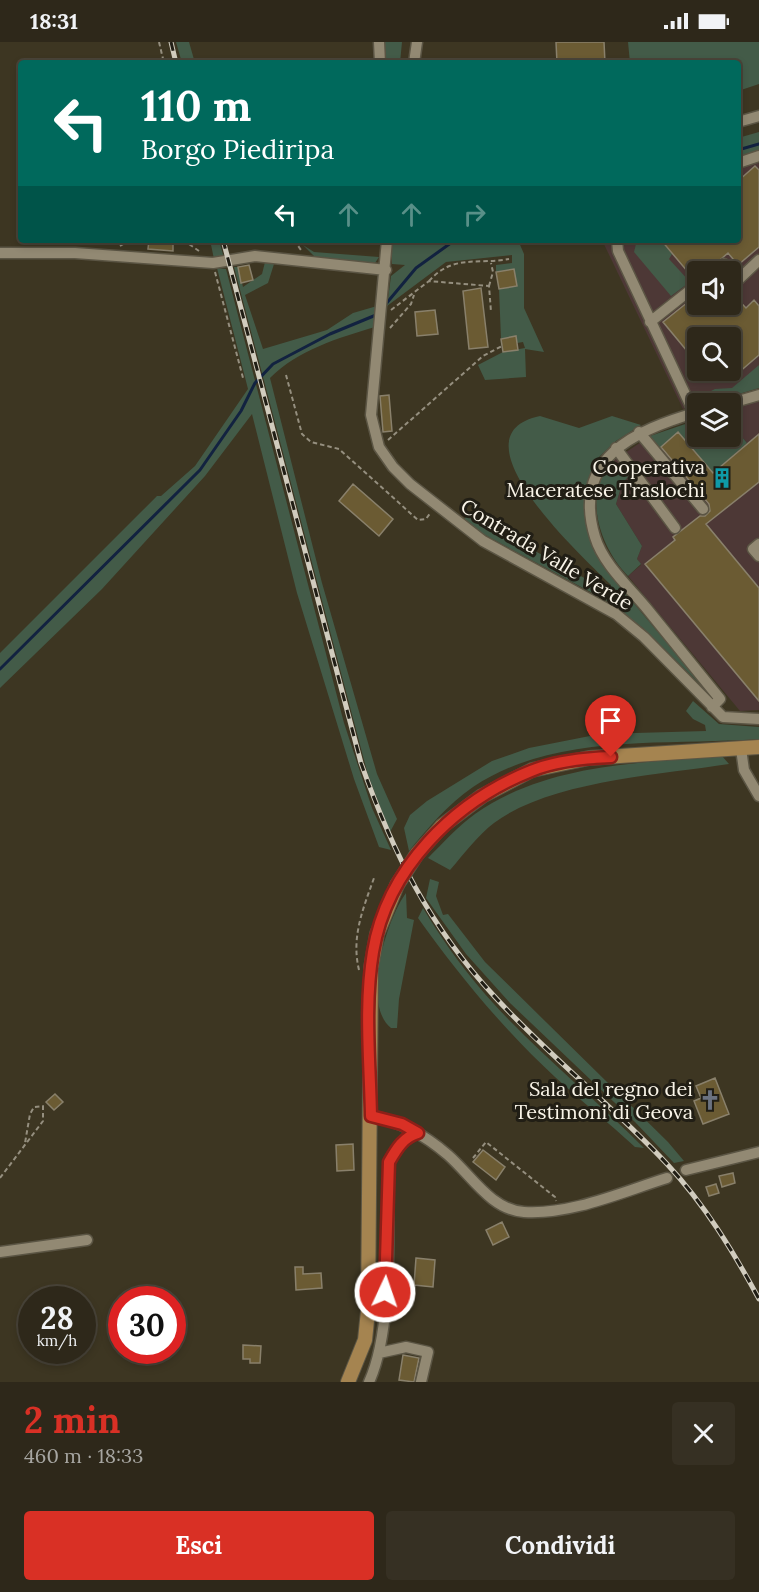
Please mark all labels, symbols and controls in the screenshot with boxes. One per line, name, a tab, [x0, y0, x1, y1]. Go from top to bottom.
text: 18:31	[30, 7, 78, 35]
text: 110 m	[141, 79, 252, 133]
icon: left	[42, 84, 120, 162]
text: Borgo Piediripa	[141, 132, 334, 166]
icon: left	[269, 198, 302, 231]
icon: ahead	[332, 198, 365, 231]
icon: ahead	[395, 198, 428, 231]
icon: right	[458, 198, 491, 231]
map controls	[687, 261, 741, 447]
button: sound	[687, 261, 741, 315]
button: search	[687, 327, 741, 381]
button: layers	[687, 393, 741, 447]
place label: Cooperativa Maceratese Traslochi	[506, 454, 705, 502]
building icon: Cooperativa Maceratese Traslochi	[710, 466, 734, 490]
street label: Contrada Valle Verde	[457, 493, 638, 615]
pin	[585, 695, 636, 757]
icon: arrive	[594, 704, 627, 737]
place label: Sala del regno dei Testimoni di Geova	[515, 1076, 693, 1124]
church icon: Sala del regno dei Testimoni di Geova	[698, 1088, 722, 1112]
position arrow	[353, 1260, 417, 1324]
speed limit sign: 30	[108, 1286, 186, 1364]
text: 28	[40, 1299, 74, 1337]
text: km/h	[37, 1331, 77, 1350]
text: 2 min	[24, 1397, 121, 1443]
button: close	[672, 1402, 735, 1465]
text: 460 m · 18:33	[24, 1443, 143, 1468]
button: Esci	[24, 1511, 374, 1580]
button: Condividi	[386, 1511, 735, 1580]

